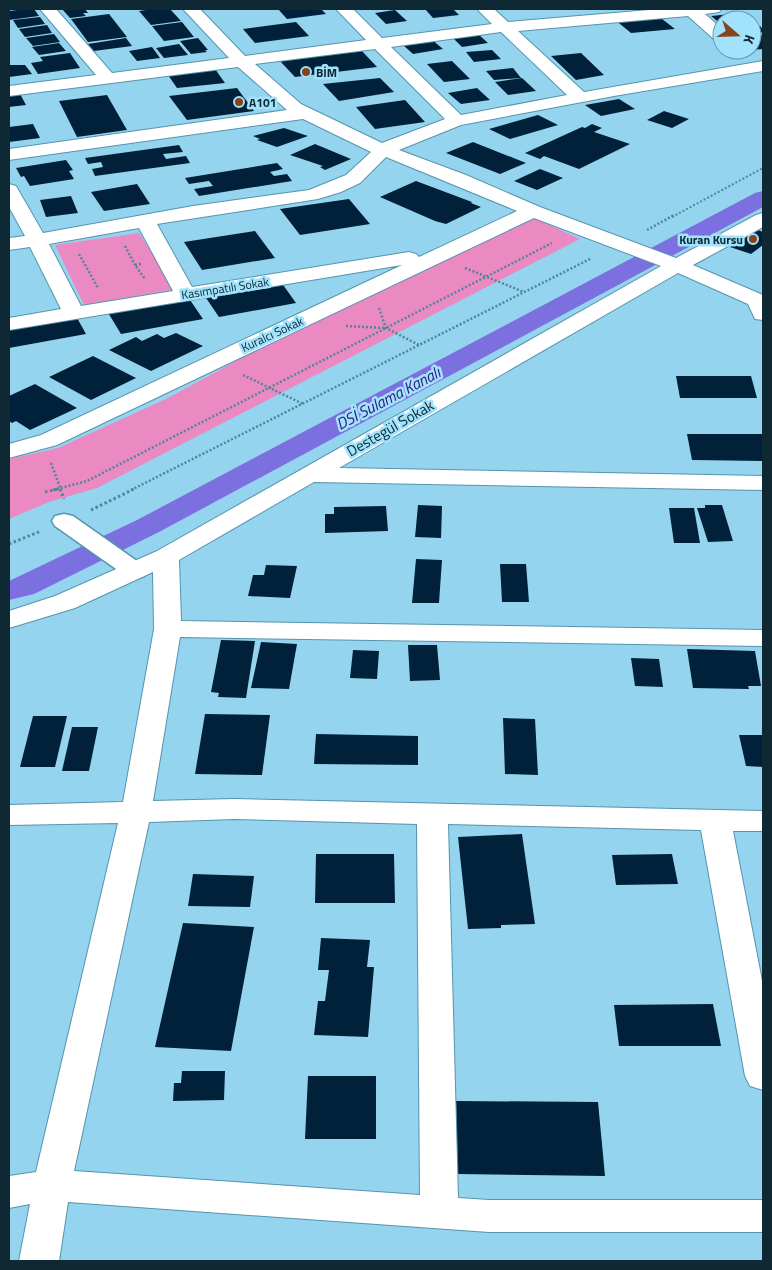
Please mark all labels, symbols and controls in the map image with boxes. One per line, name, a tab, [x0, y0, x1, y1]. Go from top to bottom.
north arrow	[712, 10, 762, 60]
text: K	[738, 32, 761, 48]
place label: BİM	[316, 63, 337, 82]
marker: BİM	[300, 66, 312, 78]
place label: A101	[249, 93, 276, 112]
marker: A101	[233, 96, 245, 108]
place label: Kuran Kursu	[679, 230, 743, 249]
marker: Kuran Kursu	[747, 233, 759, 245]
street label: Kasımpatılı Sokak	[180, 272, 270, 304]
street label: Kuralcı Sokak	[238, 311, 307, 357]
water label: DSİ Sulama Kanalı	[332, 360, 446, 436]
street label: Destegül Sokak	[342, 394, 438, 462]

